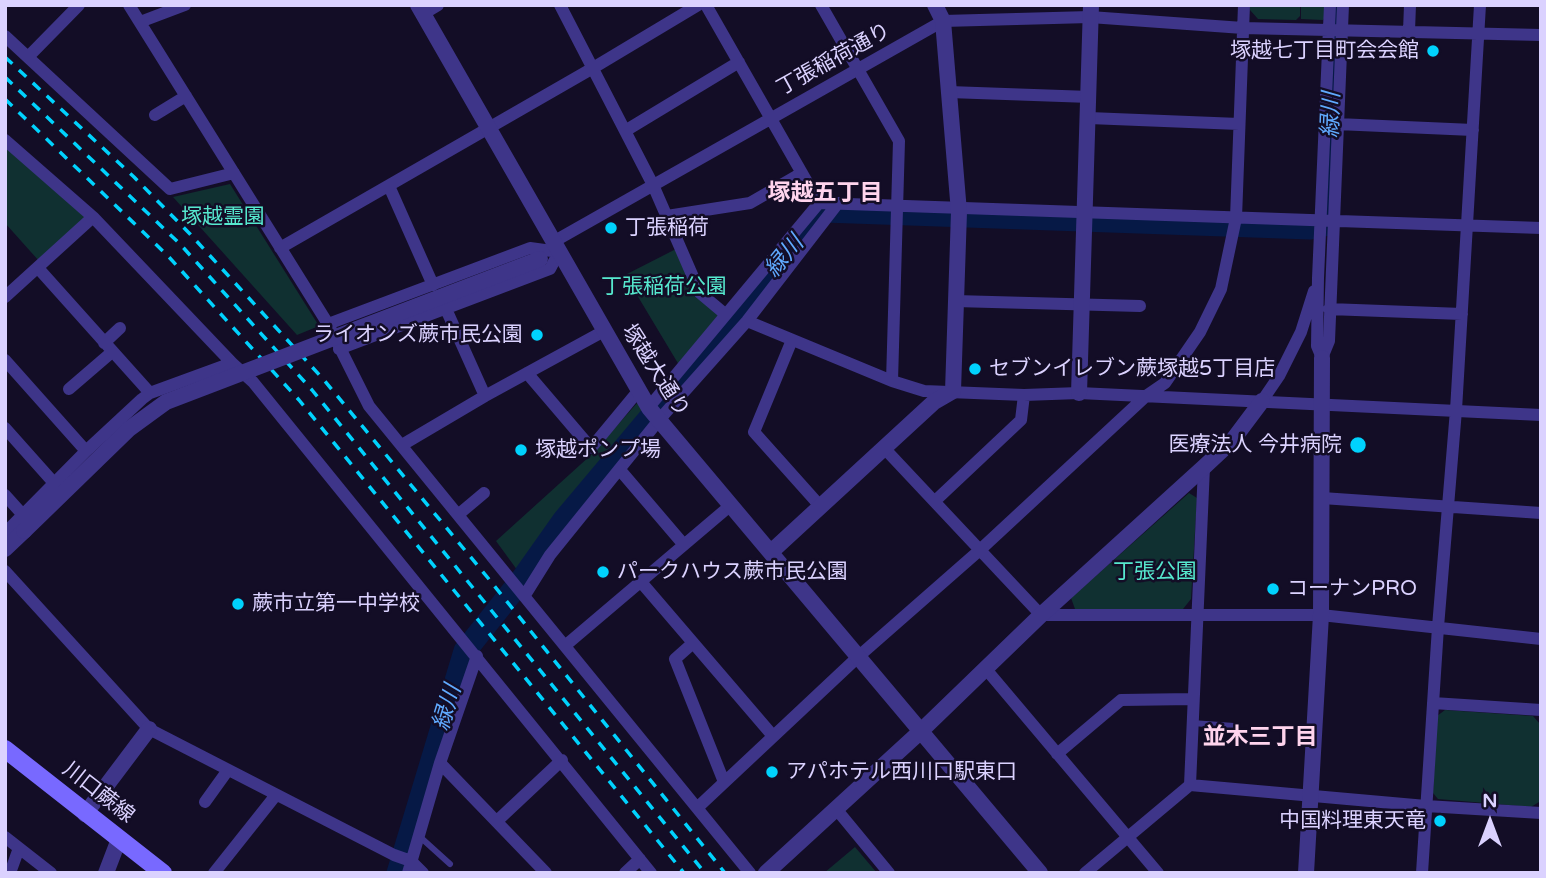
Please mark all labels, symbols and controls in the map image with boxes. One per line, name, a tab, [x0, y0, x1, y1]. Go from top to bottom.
street label: 丁張稲荷通り	[773, 18, 895, 102]
place label: 塚越七丁目町会会館	[1230, 38, 1419, 64]
marker: 塚越七丁目町会会館	[1425, 43, 1441, 59]
water label: 緑川	[1317, 92, 1347, 138]
district label: 塚越五丁目	[768, 180, 882, 208]
park label: 塚越霊園	[181, 204, 265, 230]
place label: 丁張稲荷	[625, 215, 709, 241]
marker: 丁張稲荷	[603, 220, 619, 236]
water label: 緑川	[760, 231, 810, 283]
park label: 丁張稲荷公園	[601, 274, 727, 300]
street label: 塚越大通り	[616, 320, 694, 422]
place label: ライオンズ蕨市民公園	[313, 322, 523, 348]
marker: ライオンズ蕨市民公園	[529, 327, 545, 343]
place label: セブンイレブン蕨塚越5丁目店	[989, 356, 1275, 382]
marker: セブンイレブン蕨塚越5丁目店	[967, 361, 983, 377]
place label: 医療法人 今井病院	[1169, 432, 1342, 458]
marker: 医療法人 今井病院	[1348, 435, 1368, 455]
place label: 塚越ポンプ場	[535, 437, 661, 463]
marker: 塚越ポンプ場	[513, 442, 529, 458]
place label: パークハウス蕨市民公園	[617, 559, 848, 585]
park label: 丁張公園	[1113, 559, 1197, 585]
marker: パークハウス蕨市民公園	[595, 564, 611, 580]
place label: コーナンPRO	[1287, 576, 1417, 602]
marker: コーナンPRO	[1265, 581, 1281, 597]
place label: 蕨市立第一中学校	[252, 591, 420, 617]
marker: 蕨市立第一中学校	[230, 596, 246, 612]
water label: 緑川	[428, 682, 468, 734]
district label: 並木三丁目	[1203, 724, 1317, 752]
street label: 川口蕨線	[57, 757, 139, 829]
place label: アパホテル西川口駅東口	[786, 759, 1017, 785]
marker: アパホテル西川口駅東口	[764, 764, 780, 780]
north arrow	[1455, 787, 1525, 857]
text: N	[1482, 790, 1498, 812]
place label: 中国料理東天竜	[1279, 808, 1426, 834]
marker: 中国料理東天竜	[1432, 813, 1448, 829]

